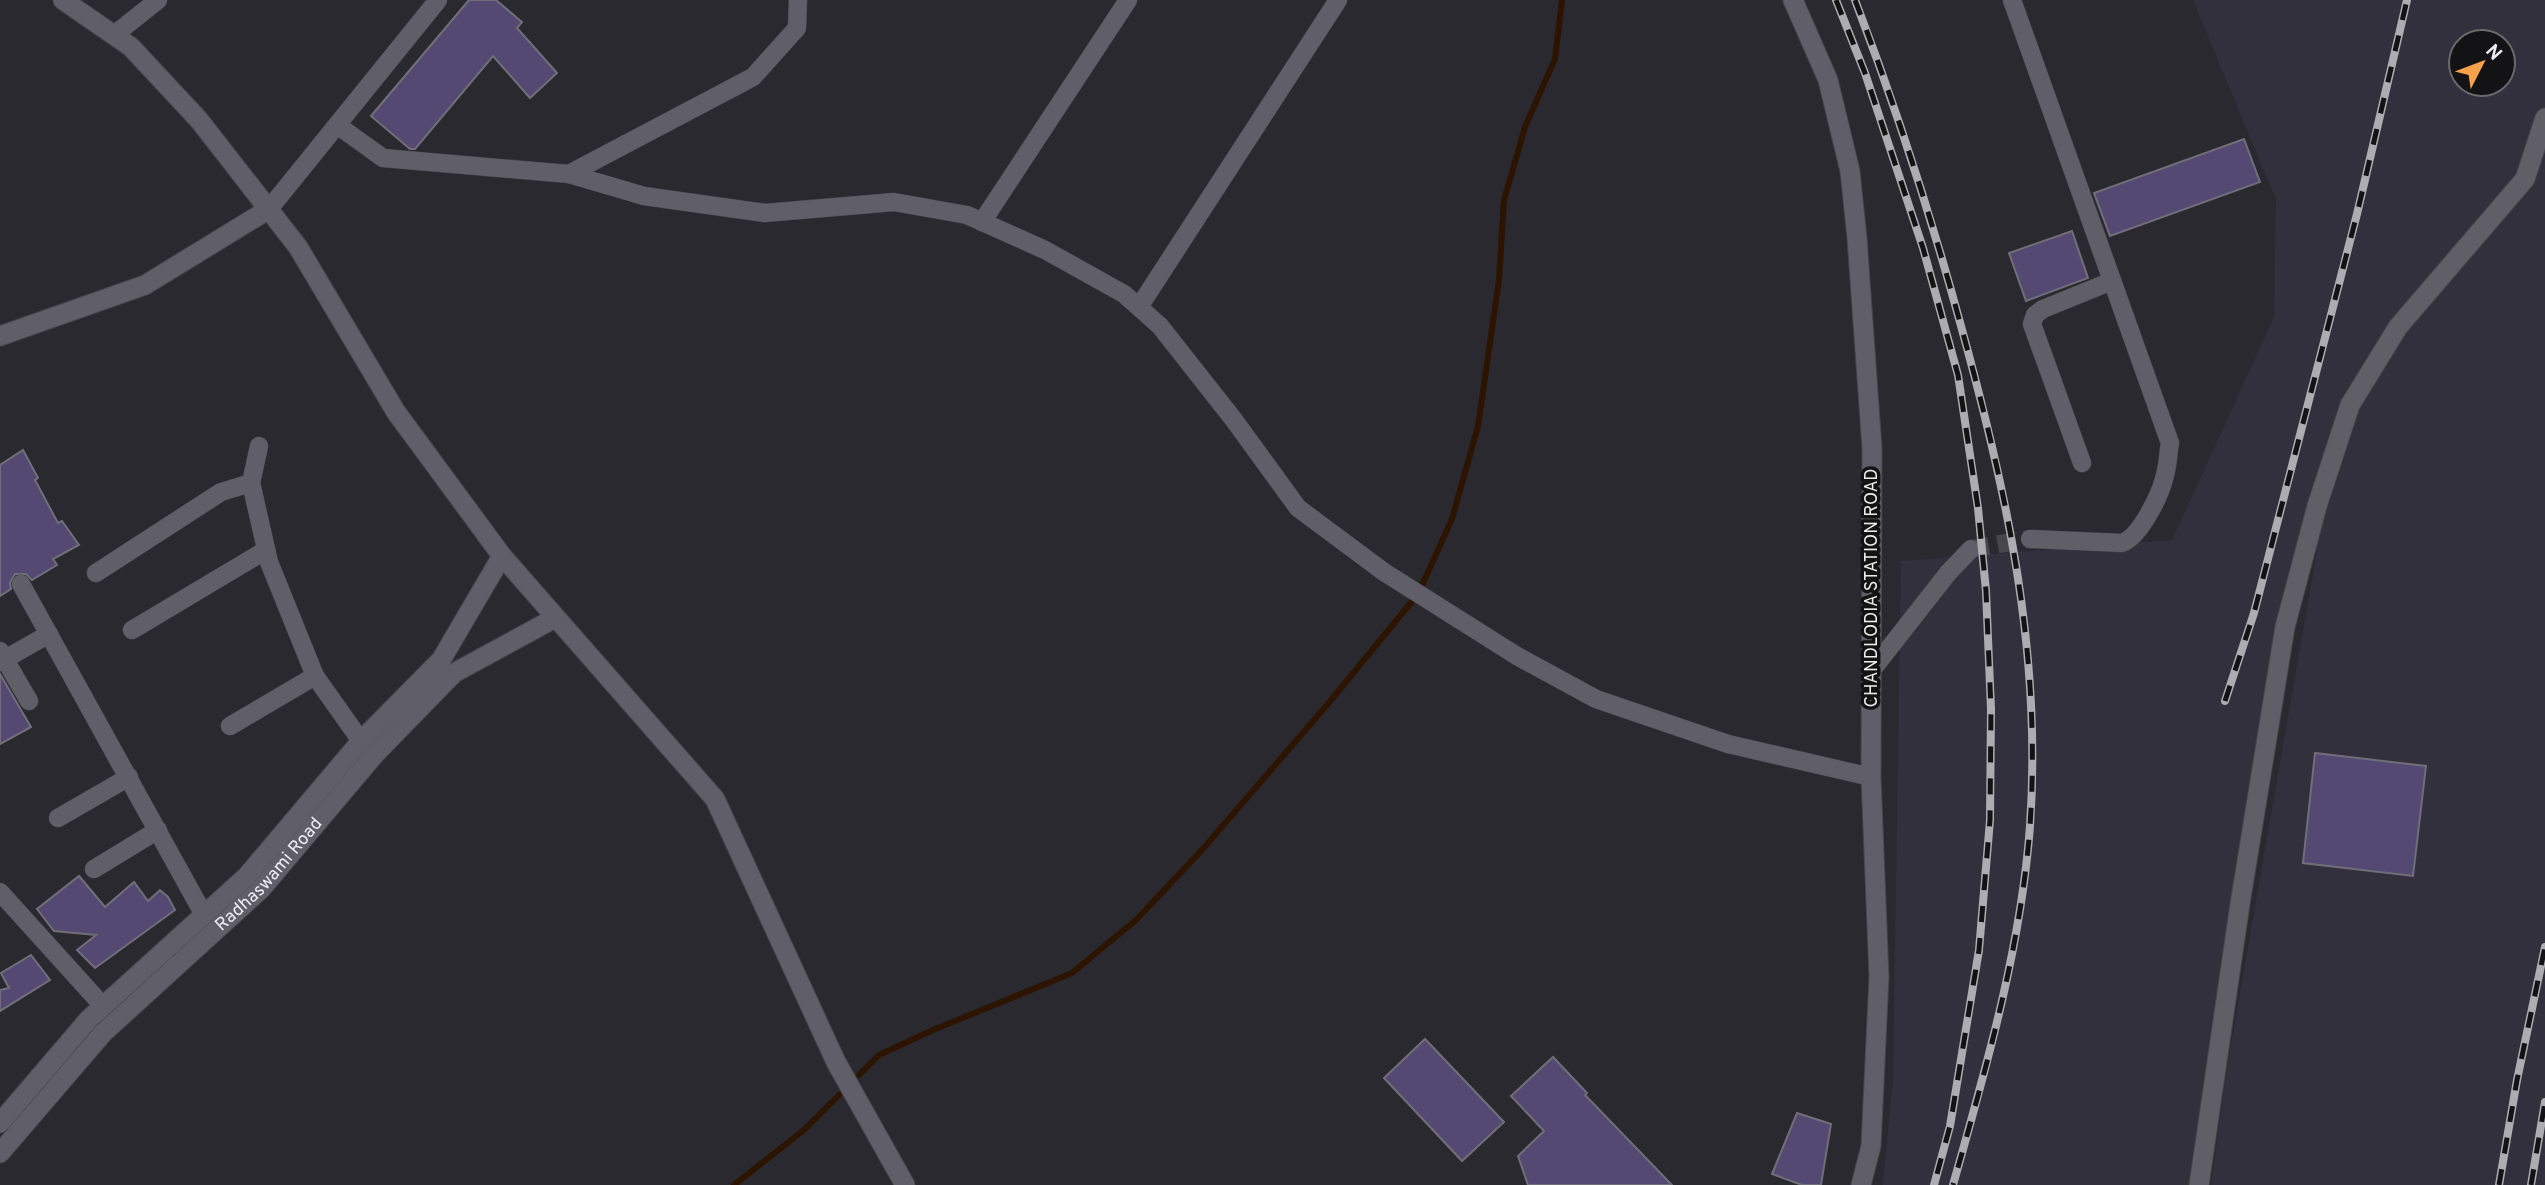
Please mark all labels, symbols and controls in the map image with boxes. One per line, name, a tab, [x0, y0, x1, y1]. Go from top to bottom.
north arrow	[2447, 28, 2517, 98]
text: N	[2480, 40, 2507, 66]
street label: CHANDLODIA STATION ROAD	[1861, 468, 1884, 708]
street label: Radhaswami Road	[211, 813, 328, 936]

